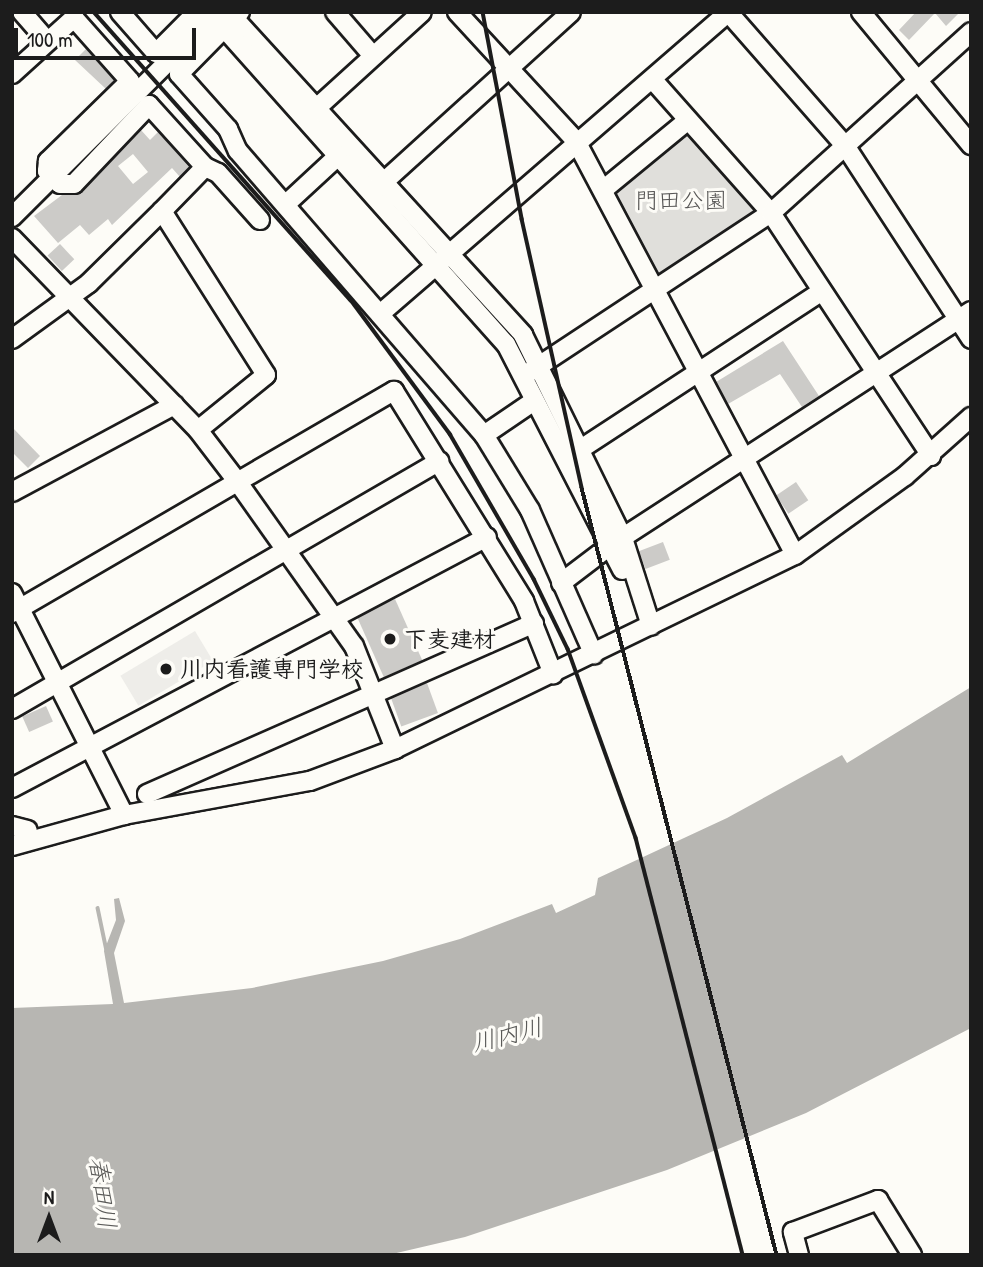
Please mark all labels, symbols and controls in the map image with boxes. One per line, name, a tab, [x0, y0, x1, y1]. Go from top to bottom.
scale bar	[18, 14, 200, 58]
text: 100 m	[27, 25, 73, 54]
park label: 門田公園	[635, 186, 727, 214]
place label: 下麦建材	[404, 625, 496, 653]
marker: 下麦建材	[382, 631, 398, 647]
place label: 川内看護専門学校	[180, 655, 364, 683]
marker: 川内看護専門学校	[158, 661, 174, 677]
water label: 川内川	[469, 1012, 545, 1058]
water label: 春田川	[84, 1155, 122, 1231]
north arrow	[14, 1183, 84, 1253]
text: N	[44, 1184, 54, 1210]

